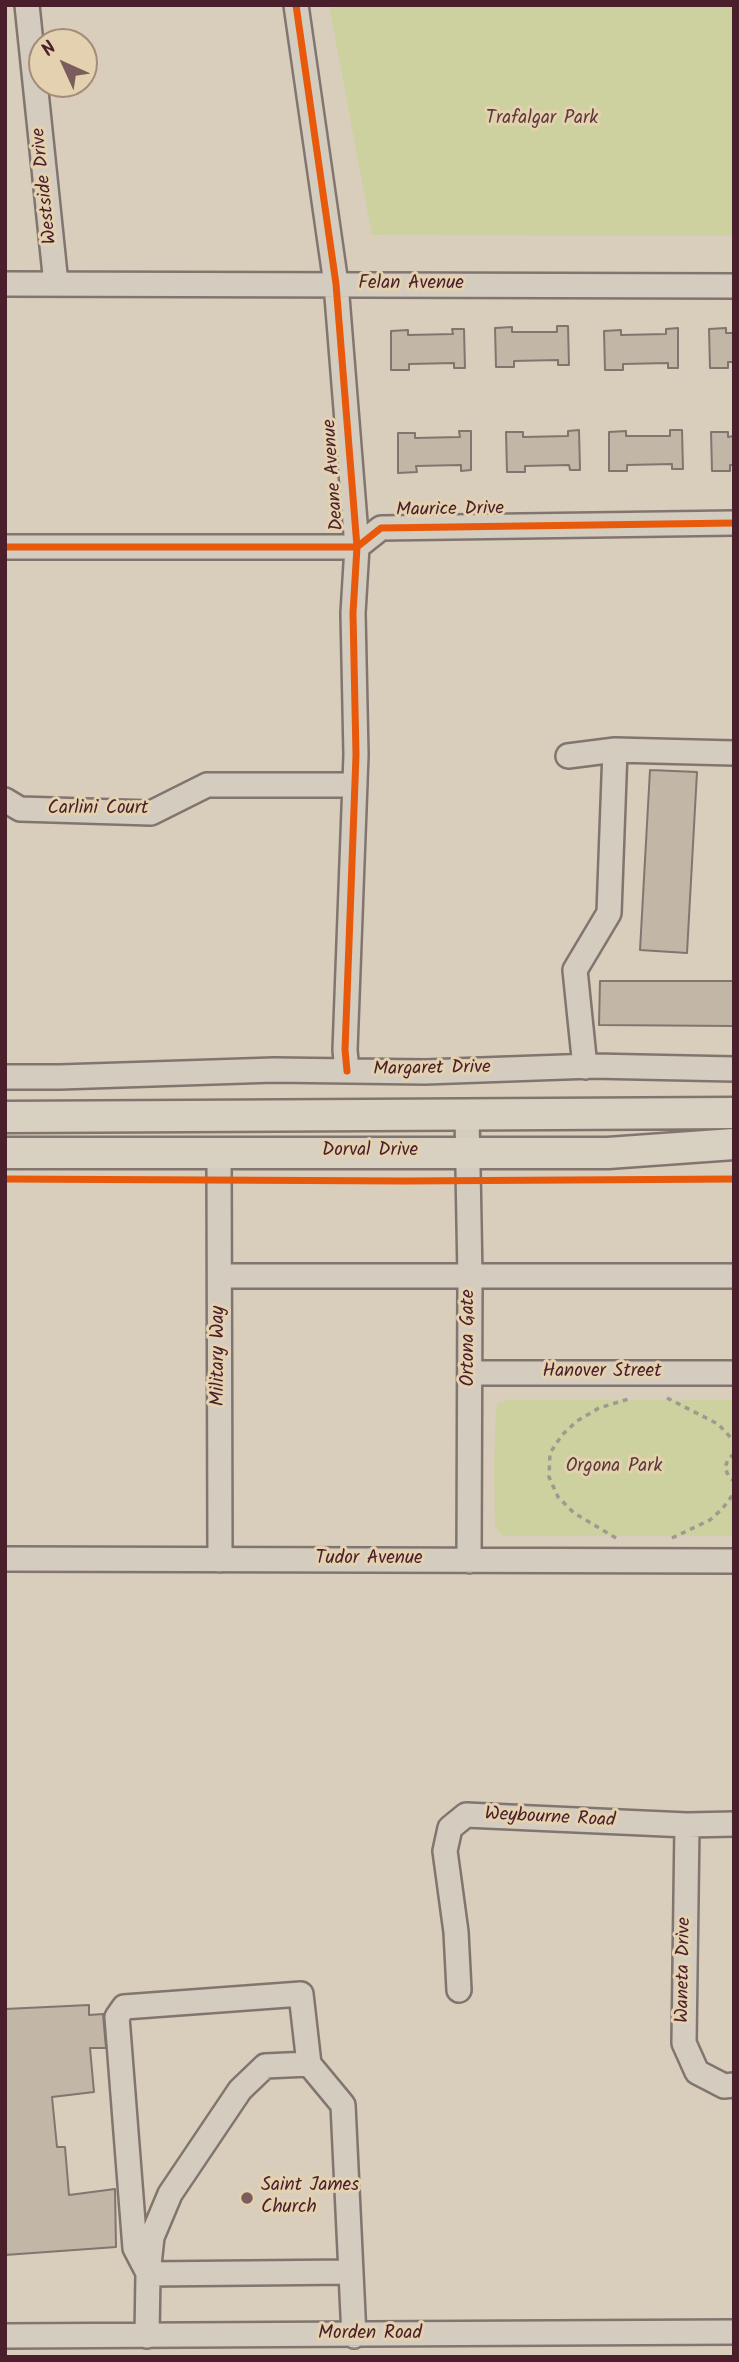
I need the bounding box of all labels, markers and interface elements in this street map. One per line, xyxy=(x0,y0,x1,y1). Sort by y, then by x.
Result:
north arrow xyxy=(28,28,98,98)
text: N xyxy=(35,35,64,64)
park label: Trafalgar Park xyxy=(486,109,598,131)
street label: Westside Drive xyxy=(29,127,63,245)
street label: Felan Avenue xyxy=(358,274,464,296)
street label: Deane Avenue xyxy=(320,418,350,532)
street label: Maurice Drive xyxy=(396,499,504,523)
street label: Carlini Court xyxy=(48,799,148,821)
street label: Margaret Drive xyxy=(373,1058,491,1082)
street label: Dorval Drive xyxy=(322,1141,418,1163)
street label: Ortona Gate xyxy=(459,1290,481,1386)
street label: Military Way xyxy=(209,1306,231,1406)
street label: Hanover Street xyxy=(542,1362,662,1384)
park label: Orgona Park xyxy=(566,1457,662,1479)
street label: Tudor Avenue xyxy=(315,1549,423,1571)
street label: Weybourne Road xyxy=(484,1804,616,1834)
street label: Waneta Drive xyxy=(673,1917,697,2023)
place label: Saint James Church xyxy=(261,2176,359,2220)
marker: Saint James Church xyxy=(239,2190,255,2206)
street label: Morden Road xyxy=(318,2324,422,2346)

